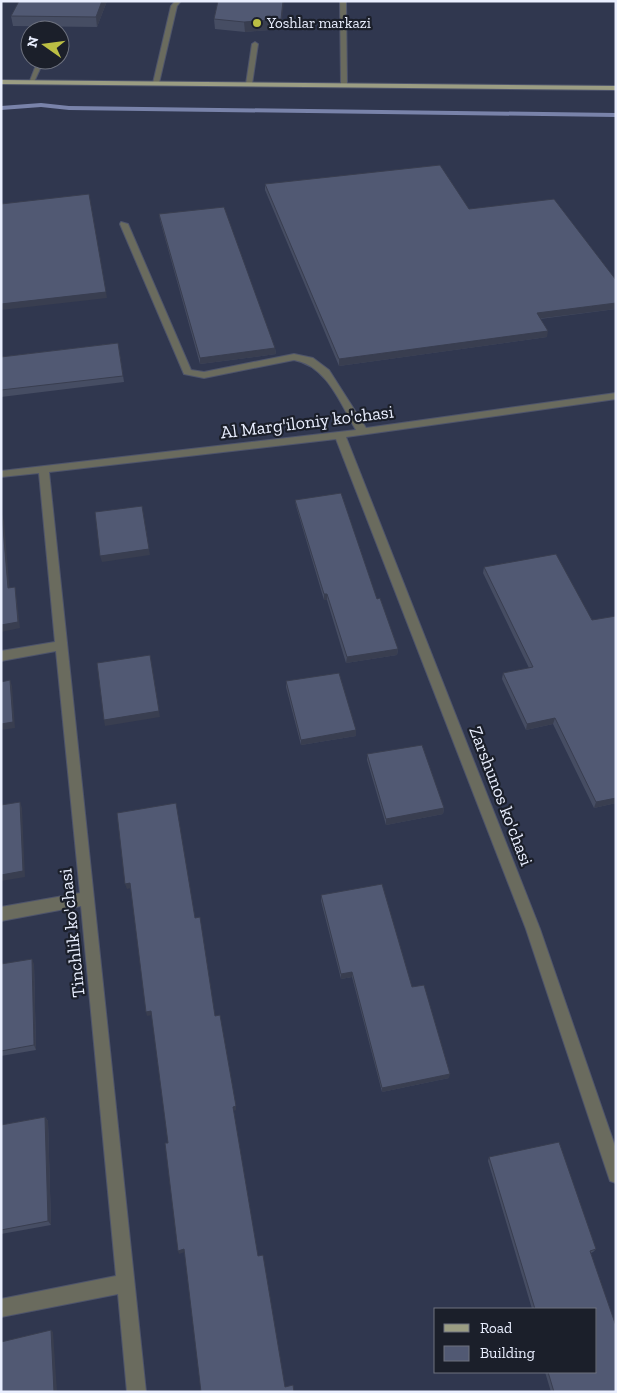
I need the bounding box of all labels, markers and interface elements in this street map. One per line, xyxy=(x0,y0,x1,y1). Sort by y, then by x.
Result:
place label: Yoshlar markazi xyxy=(266,14,371,32)
marker: Yoshlar markazi xyxy=(251,17,263,29)
north arrow xyxy=(20,20,70,70)
text: N xyxy=(23,34,42,49)
street label: Al Marg'iloniy ko'chasi xyxy=(219,400,395,444)
street label: Zarshunos ko'chasi xyxy=(464,723,538,869)
street label: Tinchlik ko'chasi xyxy=(54,867,90,999)
legend xyxy=(434,1308,597,1373)
text: Road xyxy=(480,1319,513,1337)
text: Building xyxy=(480,1344,535,1362)

